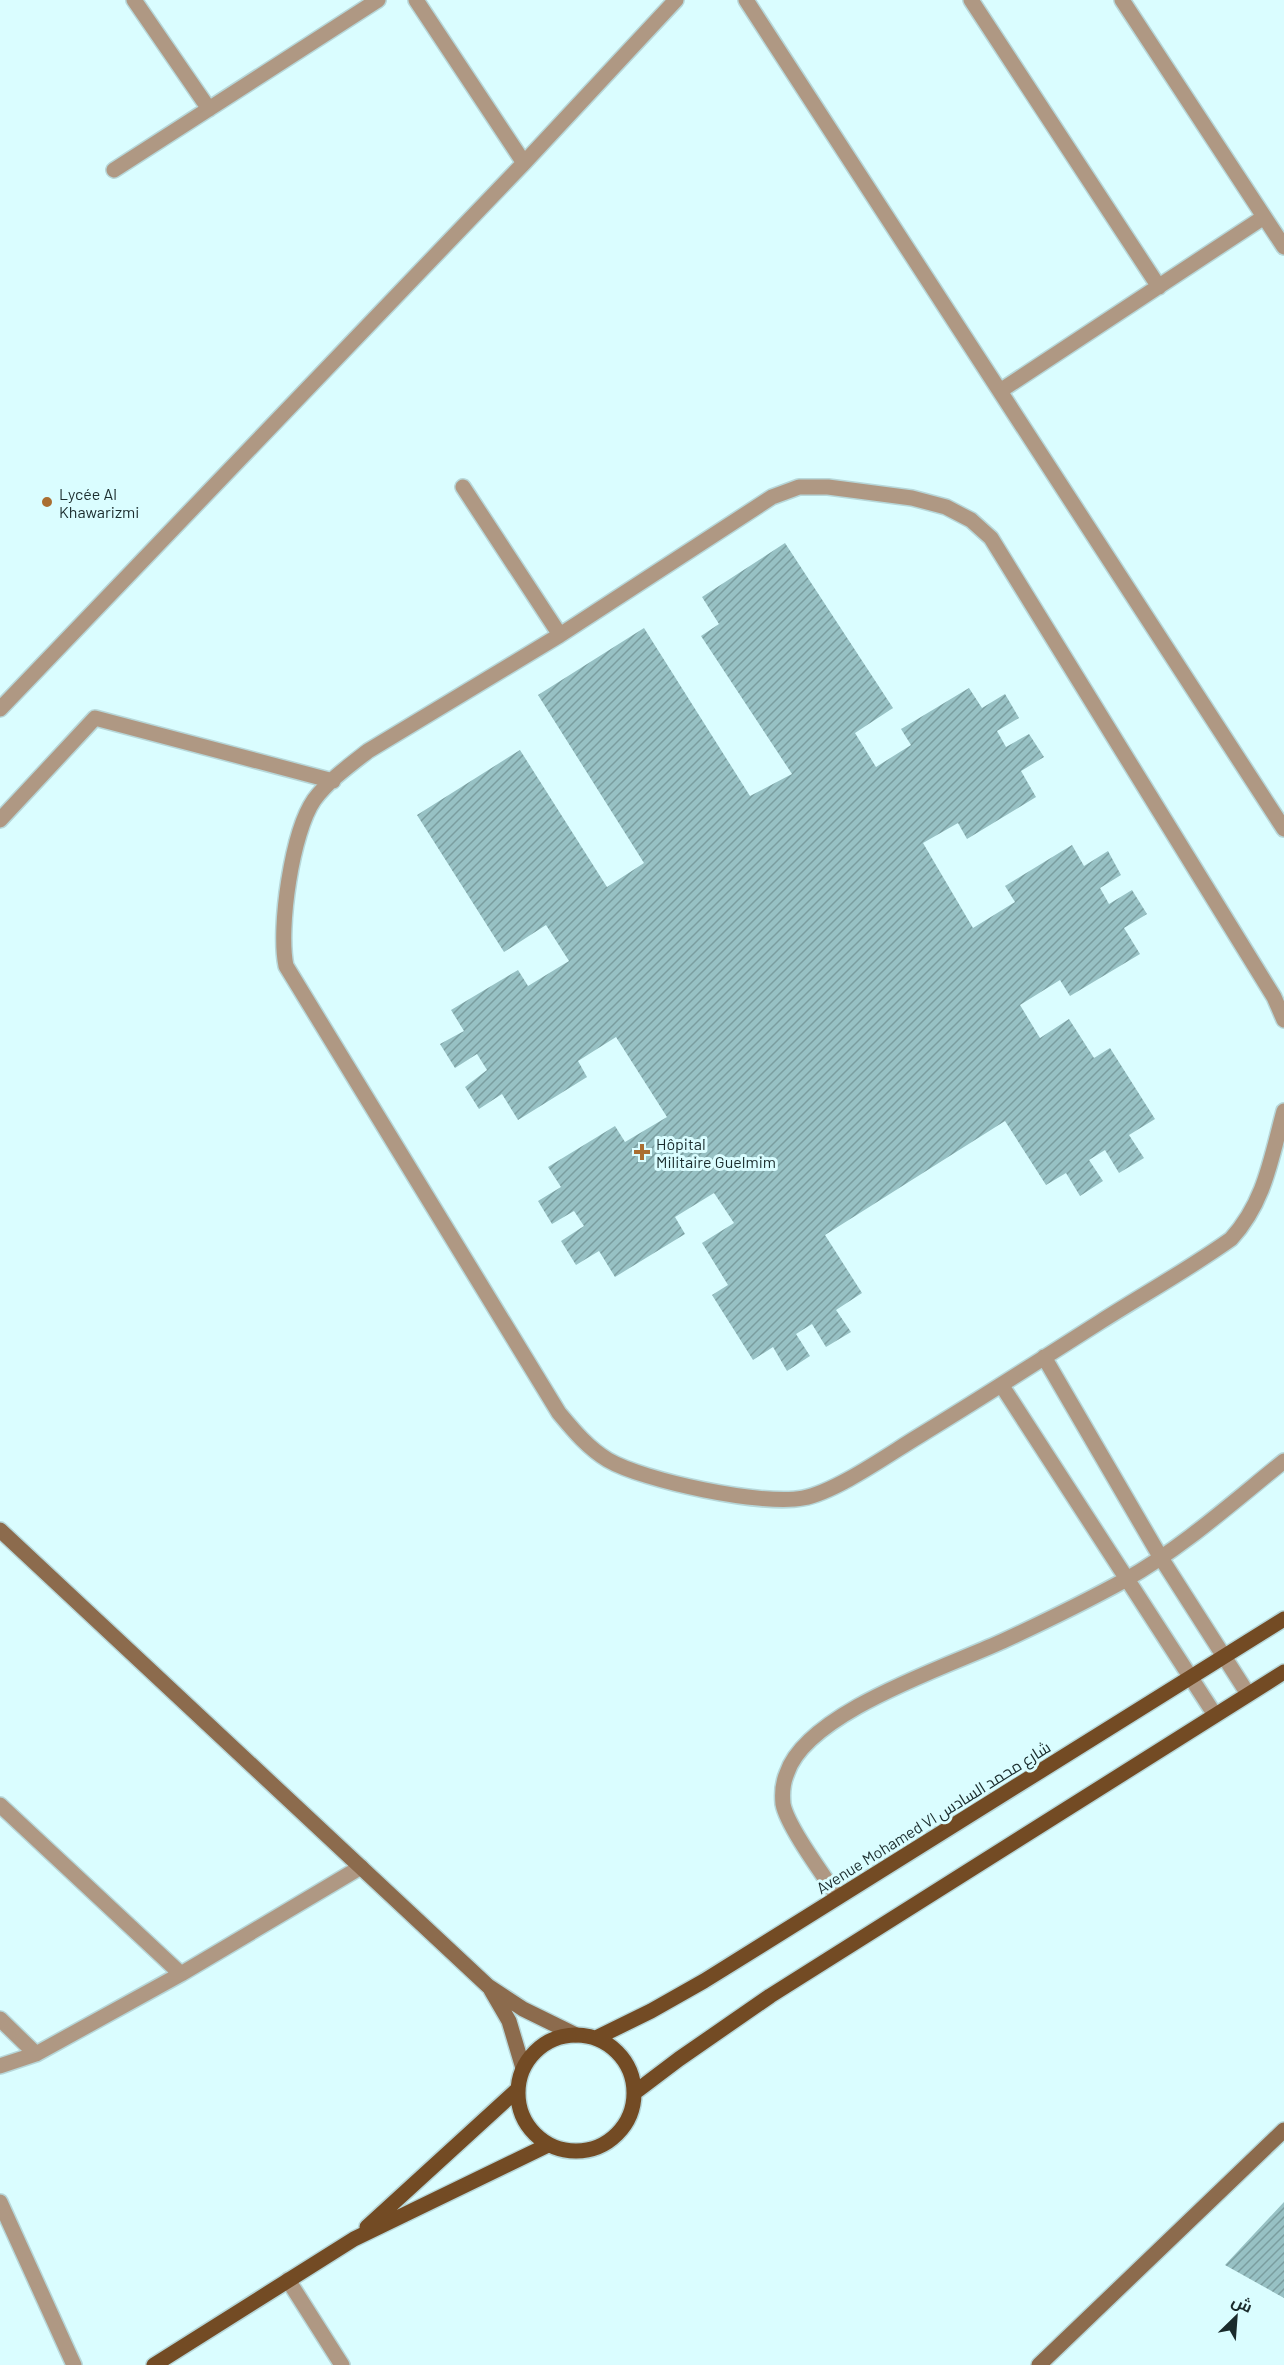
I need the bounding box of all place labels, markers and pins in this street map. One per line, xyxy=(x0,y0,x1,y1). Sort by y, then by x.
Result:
place label: Lycée Al Khawarizmi xyxy=(59,484,139,521)
marker: Lycée Al Khawarizmi xyxy=(40,495,54,509)
place label: Hôpital Militaire Guelmim xyxy=(656,1134,776,1171)
marker: Hôpital Militaire Guelmim xyxy=(633,1143,651,1161)

